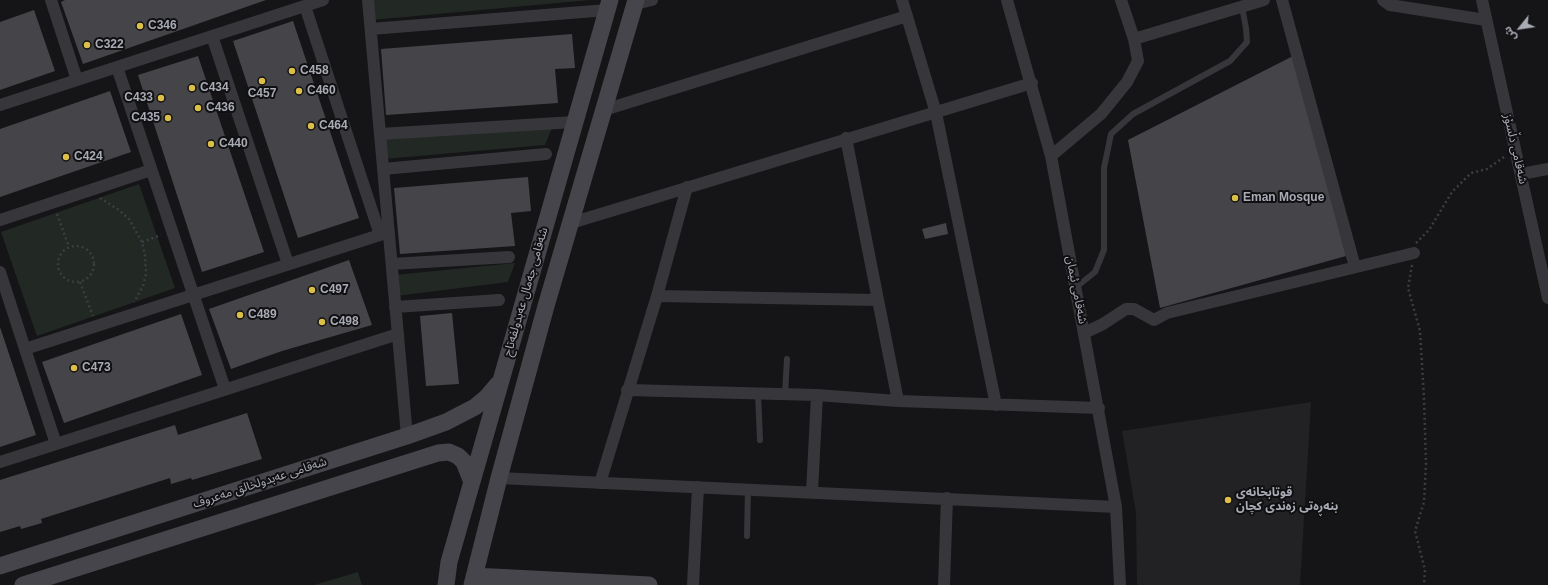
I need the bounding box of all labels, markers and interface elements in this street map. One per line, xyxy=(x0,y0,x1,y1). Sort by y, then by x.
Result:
north arrow xyxy=(1500,8,1540,48)
place label: C346 xyxy=(148,19,177,33)
marker: C346 xyxy=(135,21,145,31)
text: ش xyxy=(1501,24,1519,44)
place label: C322 xyxy=(95,38,124,52)
marker: C322 xyxy=(82,40,92,50)
place label: C458 xyxy=(300,64,329,78)
marker: C458 xyxy=(287,66,297,76)
marker: C457 xyxy=(257,76,267,86)
place label: C434 xyxy=(200,81,229,95)
marker: C434 xyxy=(187,83,197,93)
place label: C460 xyxy=(307,84,336,98)
marker: C460 xyxy=(294,86,304,96)
place label: C457 xyxy=(248,87,276,101)
place label: C433 xyxy=(124,91,153,105)
marker: C433 xyxy=(156,93,166,103)
place label: C436 xyxy=(206,101,235,115)
marker: C436 xyxy=(193,103,203,113)
place label: C435 xyxy=(131,111,160,125)
street label: شەقامی دڵسۆز xyxy=(1500,112,1530,186)
marker: C435 xyxy=(163,113,173,123)
place label: C464 xyxy=(319,119,348,133)
marker: C464 xyxy=(306,121,316,131)
place label: C440 xyxy=(219,137,248,151)
marker: C440 xyxy=(206,139,216,149)
place label: C424 xyxy=(74,150,103,164)
marker: C424 xyxy=(61,152,71,162)
place label: Eman Mosque xyxy=(1243,191,1324,205)
marker: Eman Mosque xyxy=(1230,193,1240,203)
street label: شەقامی جەمال عەبدولفەتاح xyxy=(501,226,551,358)
street label: شەقامی ئیمان xyxy=(1062,255,1090,325)
place label: C497 xyxy=(320,283,349,297)
marker: C497 xyxy=(307,285,317,295)
place label: C489 xyxy=(248,308,277,322)
marker: C489 xyxy=(235,310,245,320)
place label: C498 xyxy=(330,315,359,329)
marker: C498 xyxy=(317,317,327,327)
place label: C473 xyxy=(82,361,111,375)
marker: C473 xyxy=(69,363,79,373)
street label: شەقامی عەبدولخالق مەعروف xyxy=(191,455,329,511)
place label: قوتابخانەی بنەڕەتی زەندی کچان xyxy=(1236,486,1338,514)
marker: قوتابخانەی بنەڕەتی زەندی کچان xyxy=(1223,495,1233,505)

